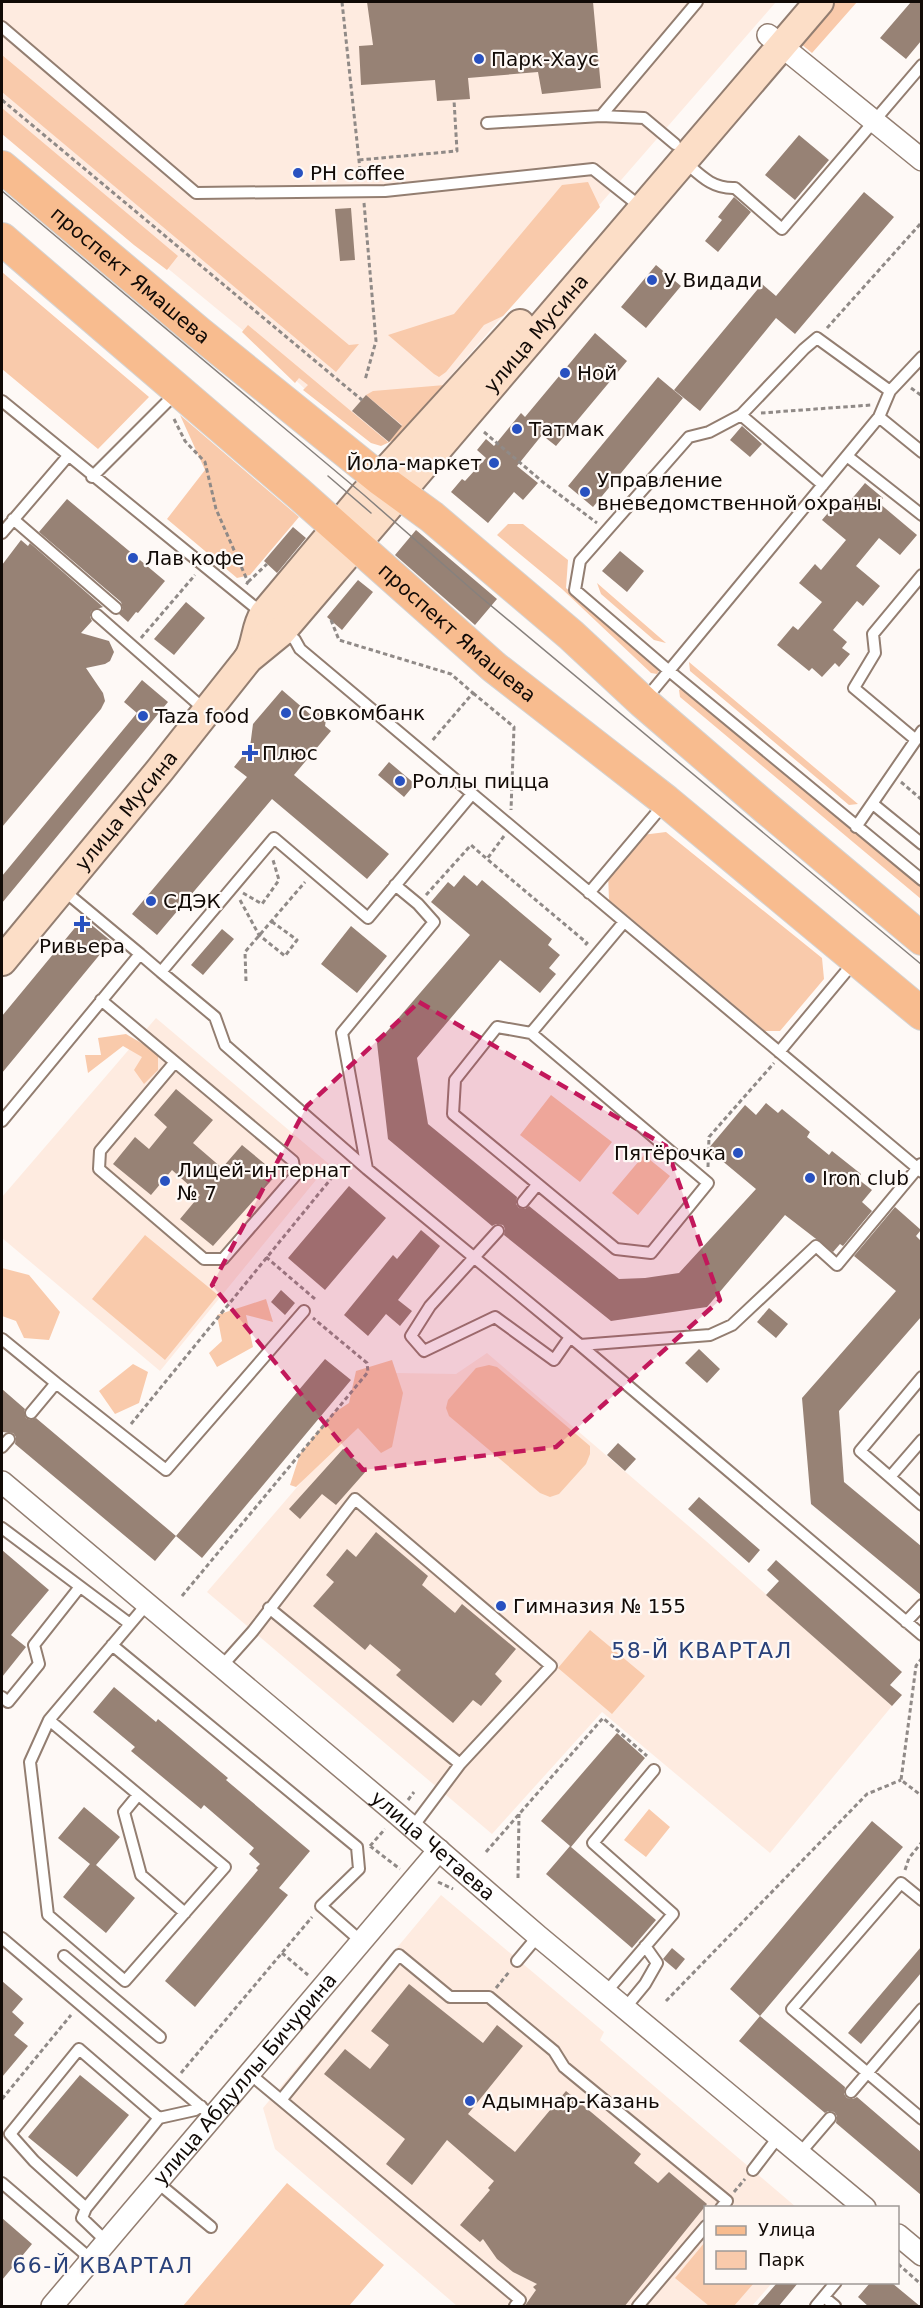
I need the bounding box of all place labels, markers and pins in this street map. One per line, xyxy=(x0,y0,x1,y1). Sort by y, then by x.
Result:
place label: Парк-Хаус xyxy=(491,47,599,71)
marker: Парк-Хаус xyxy=(472,52,486,66)
place label: PH coffee xyxy=(310,161,405,185)
marker: PH coffee xyxy=(291,166,305,180)
place label: У Видади xyxy=(664,268,762,292)
marker: У Видади xyxy=(645,273,659,287)
place label: Ной xyxy=(577,361,617,385)
marker: Ной xyxy=(558,366,572,380)
place label: Татмак xyxy=(528,417,605,441)
marker: Татмак xyxy=(510,422,524,436)
place label: Йола-маркет xyxy=(346,451,482,475)
marker: Йола-маркет xyxy=(487,456,501,470)
place label: Управление вневедомственной охраны xyxy=(597,468,882,515)
marker: Управление вневедомственной охраны xyxy=(578,485,592,499)
place label: Лав кофе xyxy=(145,546,244,570)
marker: Лав кофе xyxy=(126,551,140,565)
place label: Совкомбанк xyxy=(298,701,425,725)
place label: Taza food xyxy=(154,704,249,728)
marker: Совкомбанк xyxy=(279,706,293,720)
marker: Taza food xyxy=(136,709,150,723)
place label: Плюс xyxy=(262,741,318,765)
marker: Плюс xyxy=(243,746,257,760)
place label: Роллы пицца xyxy=(412,769,550,793)
marker: Роллы пицца xyxy=(393,774,407,788)
place label: СДЭК xyxy=(163,889,221,913)
marker: СДЭК xyxy=(144,894,158,908)
marker: Ривьера xyxy=(75,917,89,931)
place label: Ривьера xyxy=(39,934,125,958)
place label: Пятёрочка xyxy=(614,1141,726,1165)
marker: Пятёрочка xyxy=(731,1146,745,1160)
place label: Лицей-интернат № 7 xyxy=(177,1158,351,1205)
place label: Iron club xyxy=(822,1166,909,1190)
marker: Iron club xyxy=(803,1171,817,1185)
marker: Лицей-интернат № 7 xyxy=(158,1174,172,1188)
place label: Гимназия № 155 xyxy=(513,1594,686,1618)
marker: Гимназия № 155 xyxy=(494,1599,508,1613)
place label: Адымнар-Казань xyxy=(482,2089,660,2113)
marker: Адымнар-Казань xyxy=(463,2094,477,2108)

